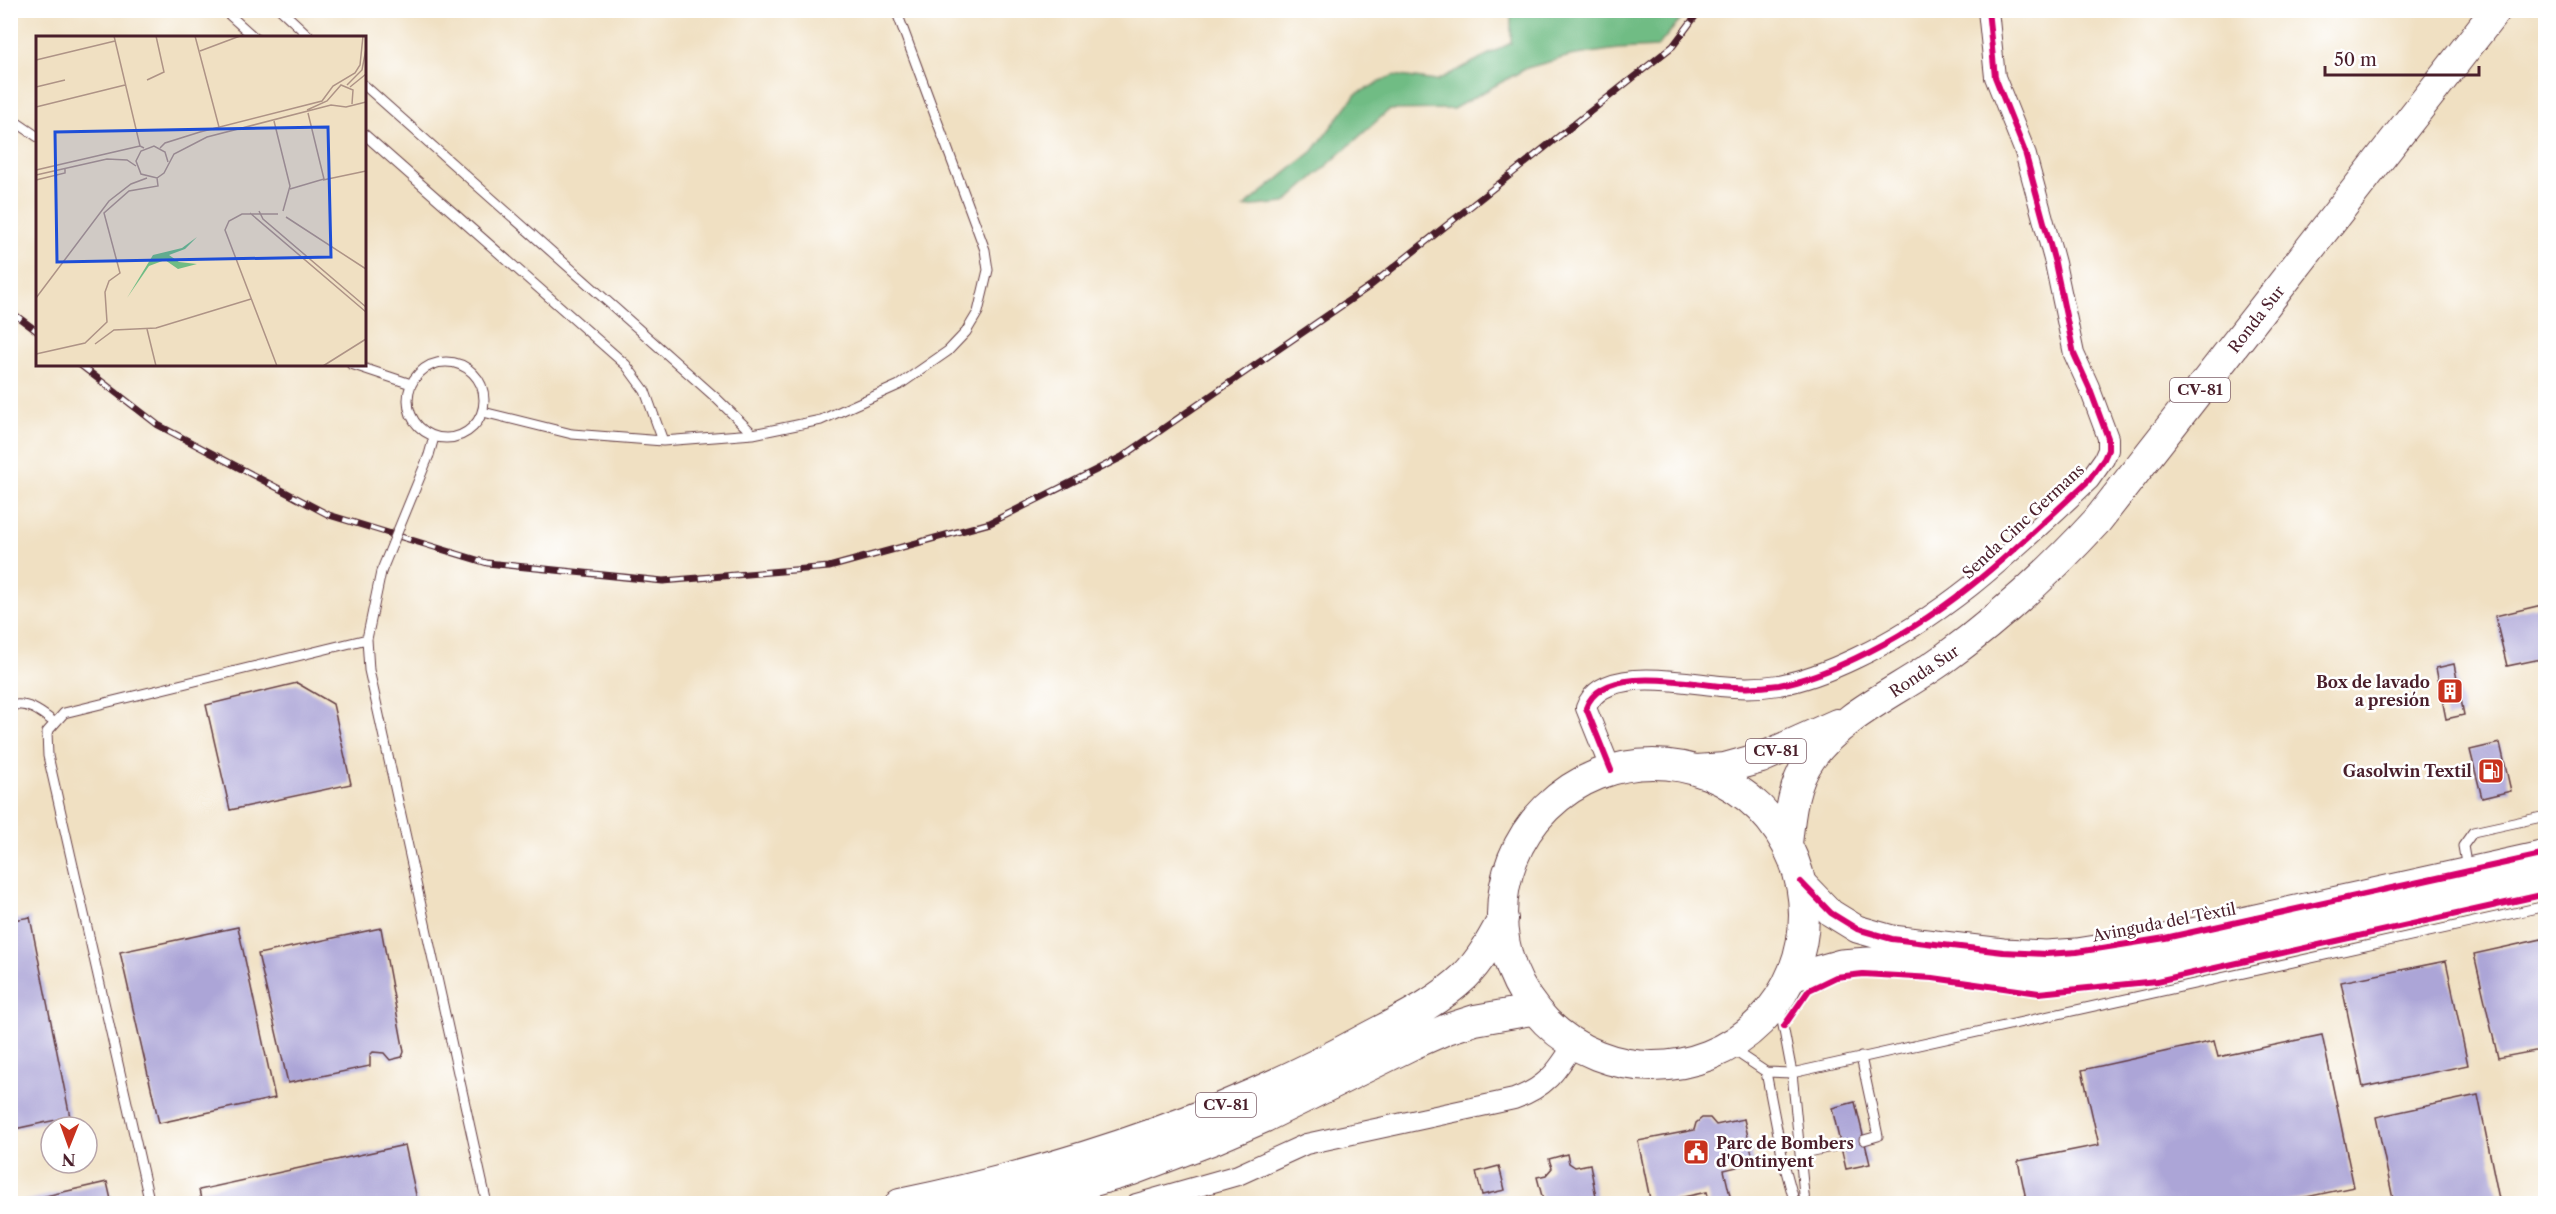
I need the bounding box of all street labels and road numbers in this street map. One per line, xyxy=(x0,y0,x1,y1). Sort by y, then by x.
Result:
street label: Ronda Sur xyxy=(2224,281,2289,357)
road number: CV-81 xyxy=(2170,378,2230,402)
street label: Senda Cinc Germans xyxy=(1958,459,2088,583)
street label: Ronda Sur xyxy=(1885,640,1963,702)
road number: CV-81 xyxy=(1746,739,1806,763)
street label: Avinguda del Tèxtil xyxy=(2090,898,2238,946)
road number: CV-81 xyxy=(1196,1093,1256,1117)

